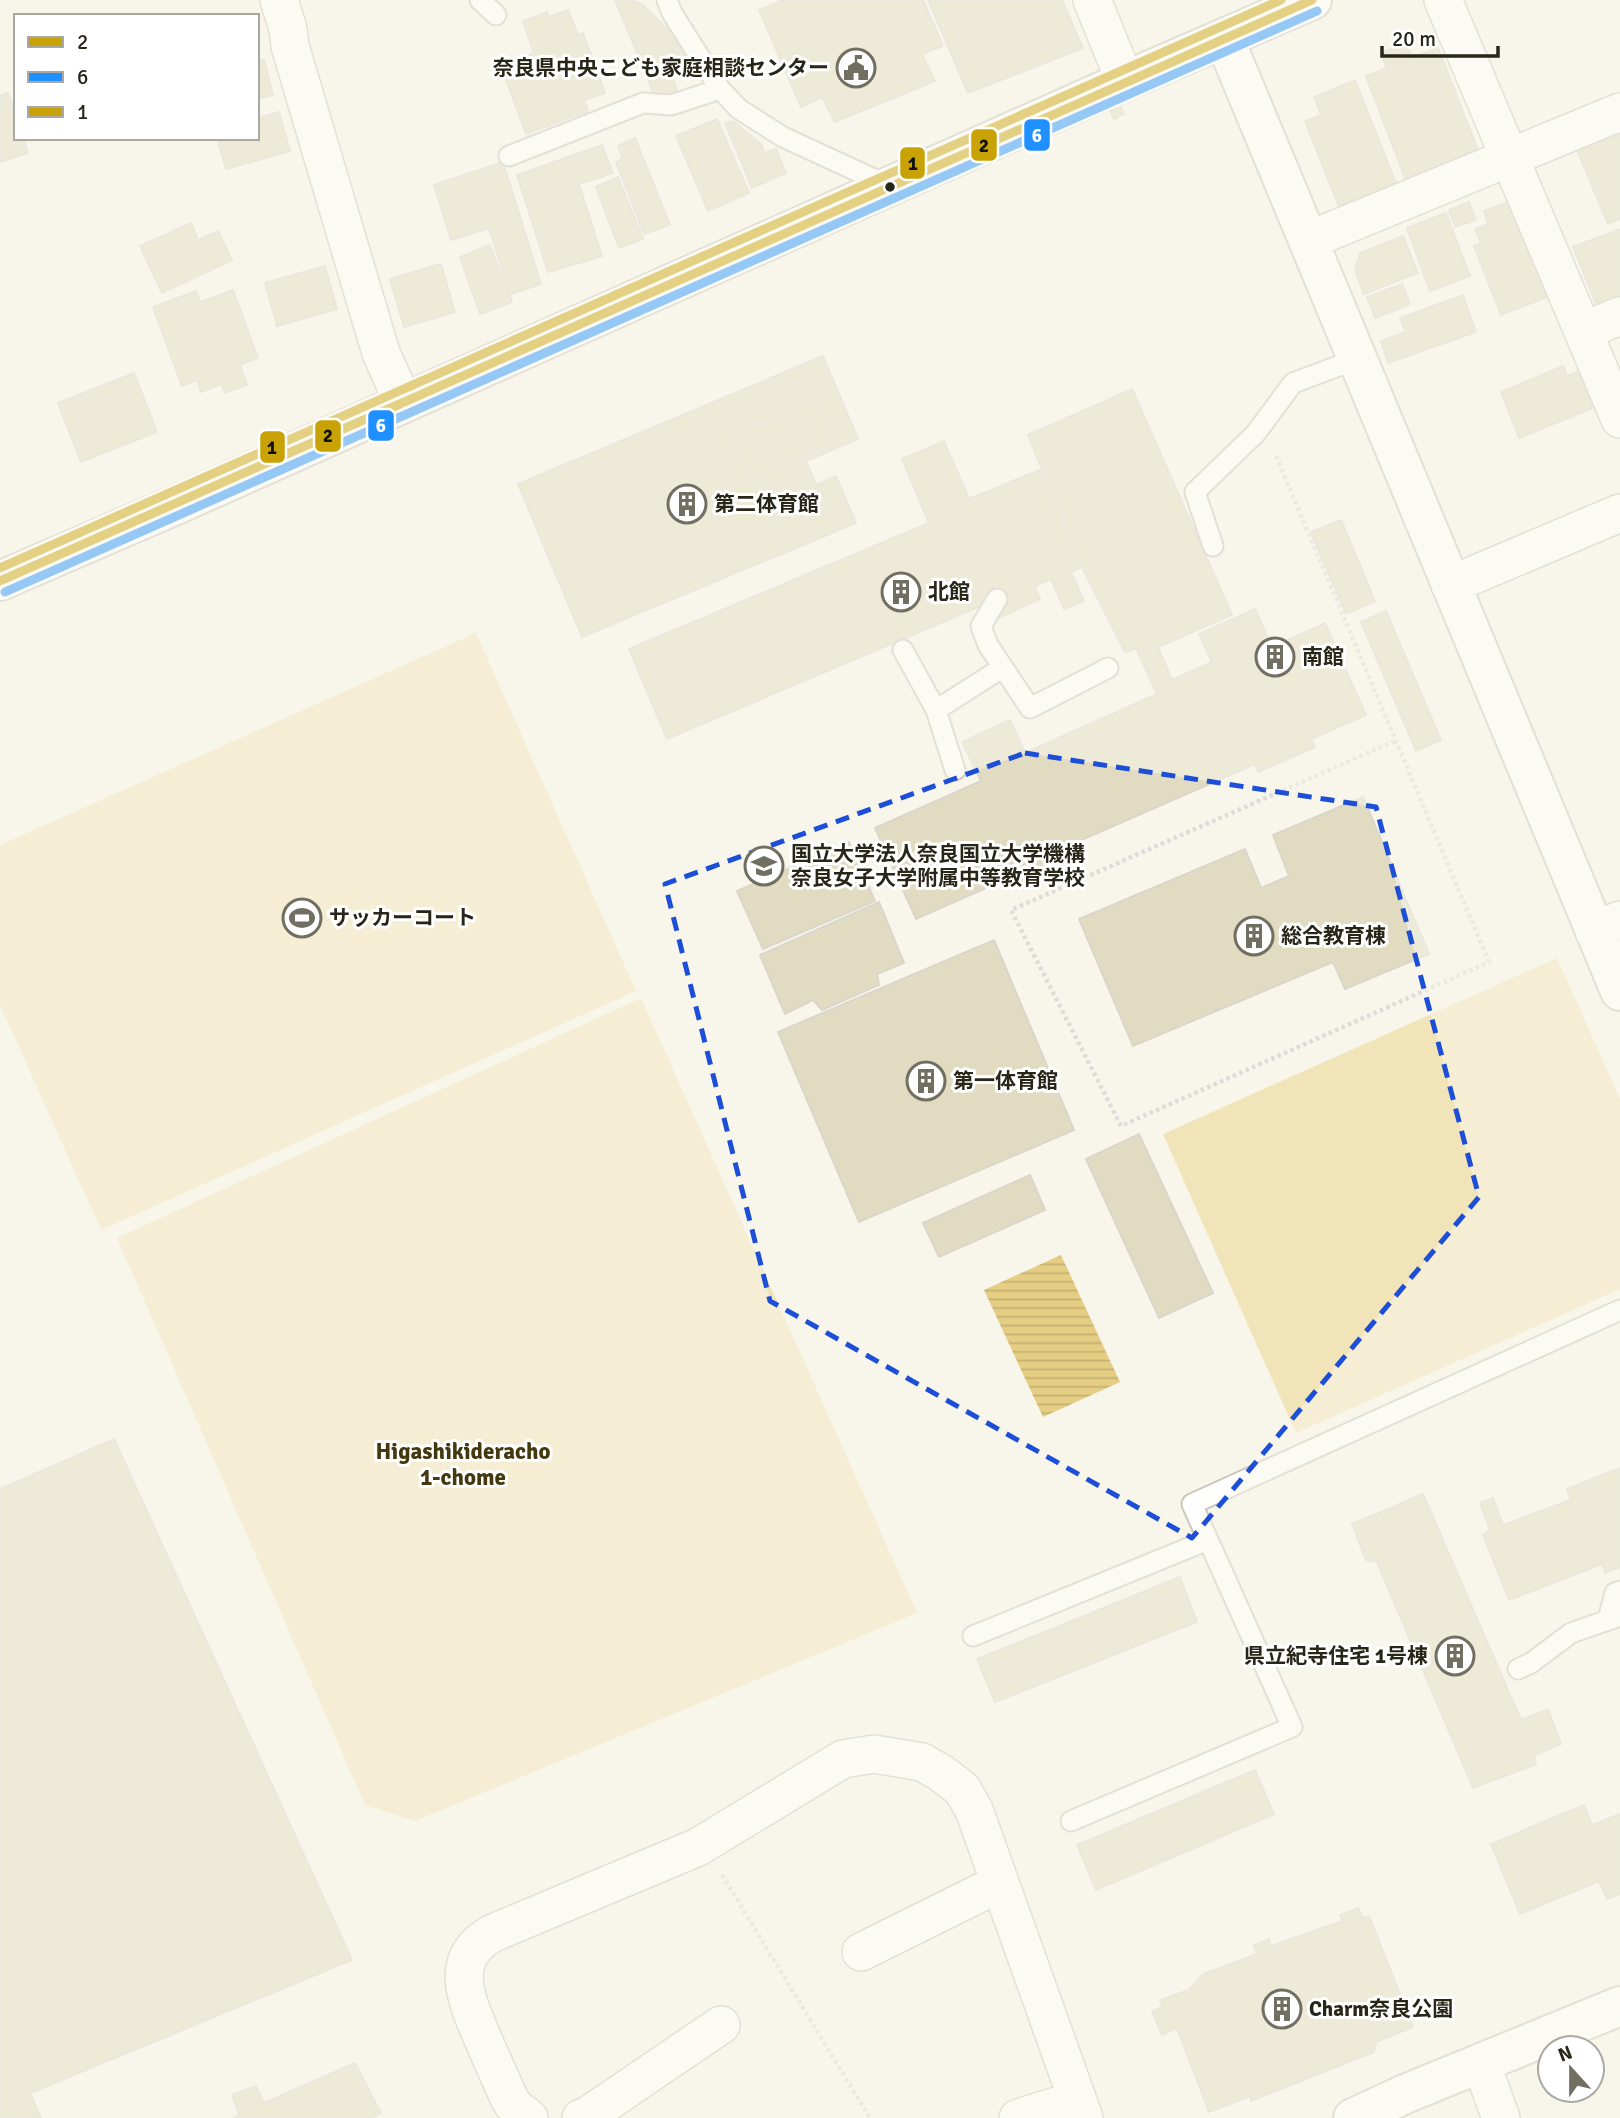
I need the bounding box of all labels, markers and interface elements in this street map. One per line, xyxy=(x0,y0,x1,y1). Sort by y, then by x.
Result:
legend xyxy=(14,14,259,140)
scale bar xyxy=(1382,14,1498,58)
text: 20 m xyxy=(1392,26,1436,52)
text: 2 xyxy=(77,29,88,55)
public building icon: 奈良県中央こども家庭相談センター xyxy=(835,47,877,89)
place label: 奈良県中央こども家庭相談センター xyxy=(493,55,829,81)
text: 6 xyxy=(77,64,88,90)
text: 1 xyxy=(77,99,88,125)
line badge: 6 xyxy=(1023,118,1051,152)
text: 6 xyxy=(1032,124,1042,148)
line badge: 2 xyxy=(970,128,998,162)
text: 2 xyxy=(979,134,989,158)
line badge: 1 xyxy=(899,146,926,180)
text: 1 xyxy=(908,152,918,176)
unlabelled marker xyxy=(883,180,897,194)
line badge: 6 xyxy=(367,409,395,442)
text: 6 xyxy=(376,414,386,438)
line badge: 2 xyxy=(314,419,342,453)
text: 2 xyxy=(323,424,333,448)
line badge: 1 xyxy=(259,430,286,464)
text: 1 xyxy=(267,436,277,460)
building icon: 第二体育館 xyxy=(666,483,708,525)
place label: 第二体育館 xyxy=(714,491,819,517)
building icon: 北館 xyxy=(880,571,922,613)
place label: 北館 xyxy=(928,579,970,605)
building icon: 南館 xyxy=(1254,636,1296,678)
place label: 南館 xyxy=(1302,644,1344,670)
place label: 国立大学法人奈良国立大学機構 奈良女子大学附属中等教育学校 xyxy=(791,841,1085,891)
school or university icon: 国立大学法人奈良国立大学機構 奈良女子大学附属中等教育学校 xyxy=(743,845,785,887)
sports icon: サッカーコート xyxy=(281,897,323,939)
place label: サッカーコート xyxy=(329,905,476,931)
building icon: 総合教育棟 xyxy=(1233,915,1275,957)
place label: 総合教育棟 xyxy=(1281,923,1386,949)
building icon: 第一体育館 xyxy=(905,1060,947,1102)
place label: 第一体育館 xyxy=(953,1068,1058,1094)
district label: Higashikideracho 1-chome xyxy=(376,1437,550,1492)
building icon: 県立紀寺住宅 1号棟 xyxy=(1434,1635,1476,1677)
place label: 県立紀寺住宅 1号棟 xyxy=(1244,1643,1428,1669)
building icon: Charm奈良公園 xyxy=(1261,1988,1303,2030)
place label: Charm奈良公園 xyxy=(1309,1996,1453,2022)
north arrow xyxy=(1536,2034,1606,2104)
text: N xyxy=(1555,2040,1576,2068)

